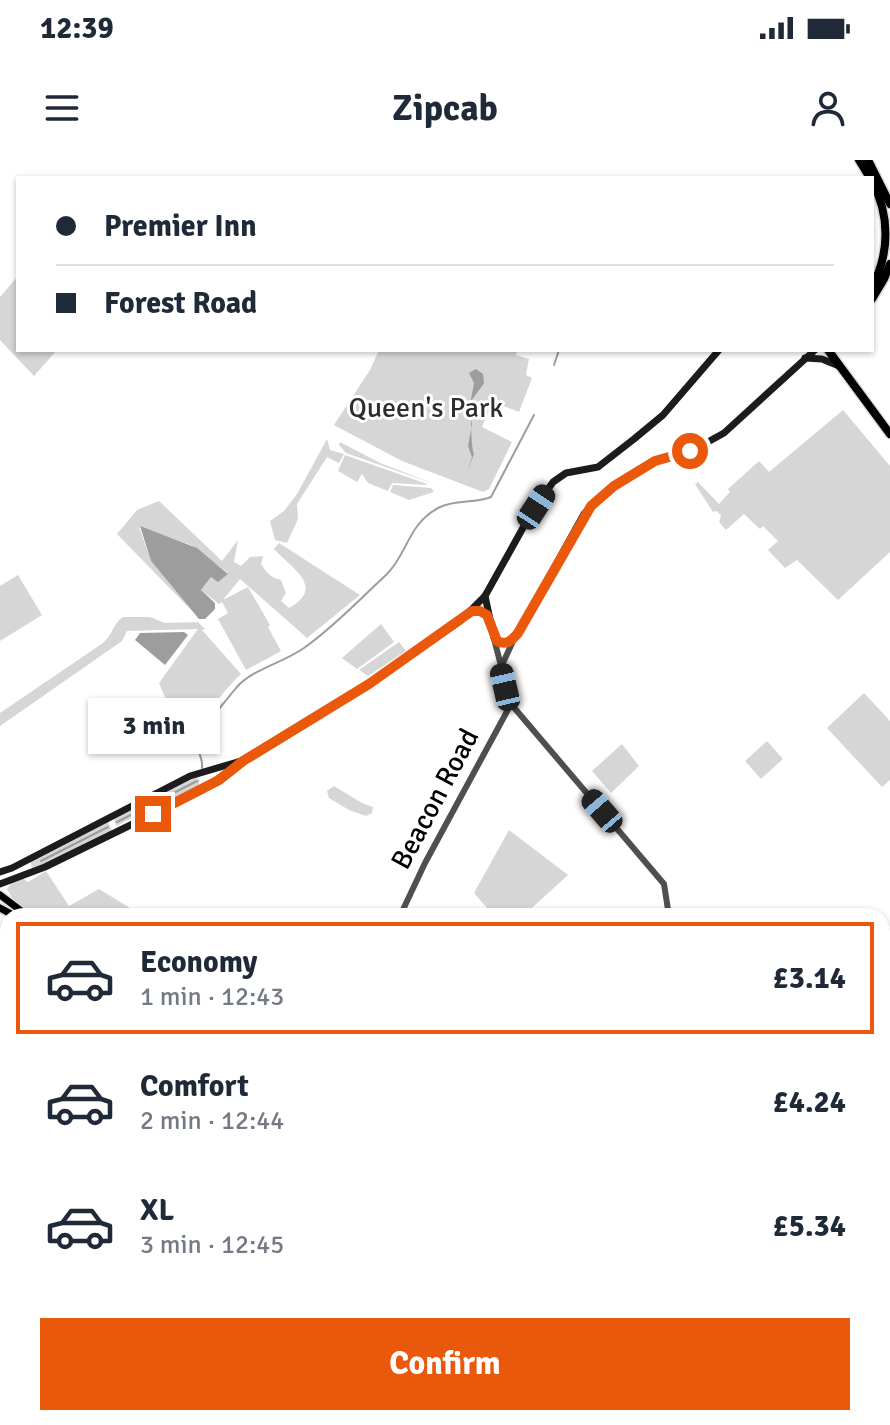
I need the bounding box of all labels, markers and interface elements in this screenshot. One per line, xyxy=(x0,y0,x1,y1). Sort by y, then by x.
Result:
text: 12:39 xyxy=(40,10,114,47)
icon: menu xyxy=(40,86,84,130)
text: Zipcab xyxy=(392,86,498,131)
icon: person xyxy=(806,86,850,130)
text: Premier Inn xyxy=(104,208,257,245)
text: Forest Road xyxy=(104,285,257,322)
park label: Queen's Park xyxy=(349,391,503,425)
route start xyxy=(672,433,708,469)
car xyxy=(513,480,559,534)
car xyxy=(488,661,522,713)
callout: 3 min xyxy=(87,698,219,754)
text: 3 min xyxy=(123,710,185,742)
street label: Beacon Road xyxy=(384,723,486,875)
car xyxy=(577,785,627,837)
route end xyxy=(135,796,171,832)
icon: car xyxy=(44,942,116,1014)
text: Economy xyxy=(140,944,257,981)
text: £3.14 xyxy=(773,960,846,997)
text: 1 min · 12:43 xyxy=(140,981,284,1013)
icon: car xyxy=(44,1066,116,1138)
text: Comfort xyxy=(140,1068,249,1105)
text: £4.24 xyxy=(773,1084,846,1121)
text: 2 min · 12:44 xyxy=(140,1105,284,1137)
icon: car xyxy=(44,1190,116,1262)
text: XL xyxy=(140,1192,174,1229)
text: £5.34 xyxy=(773,1208,846,1245)
text: 3 min · 12:45 xyxy=(140,1229,284,1261)
button: Confirm xyxy=(40,1318,850,1410)

